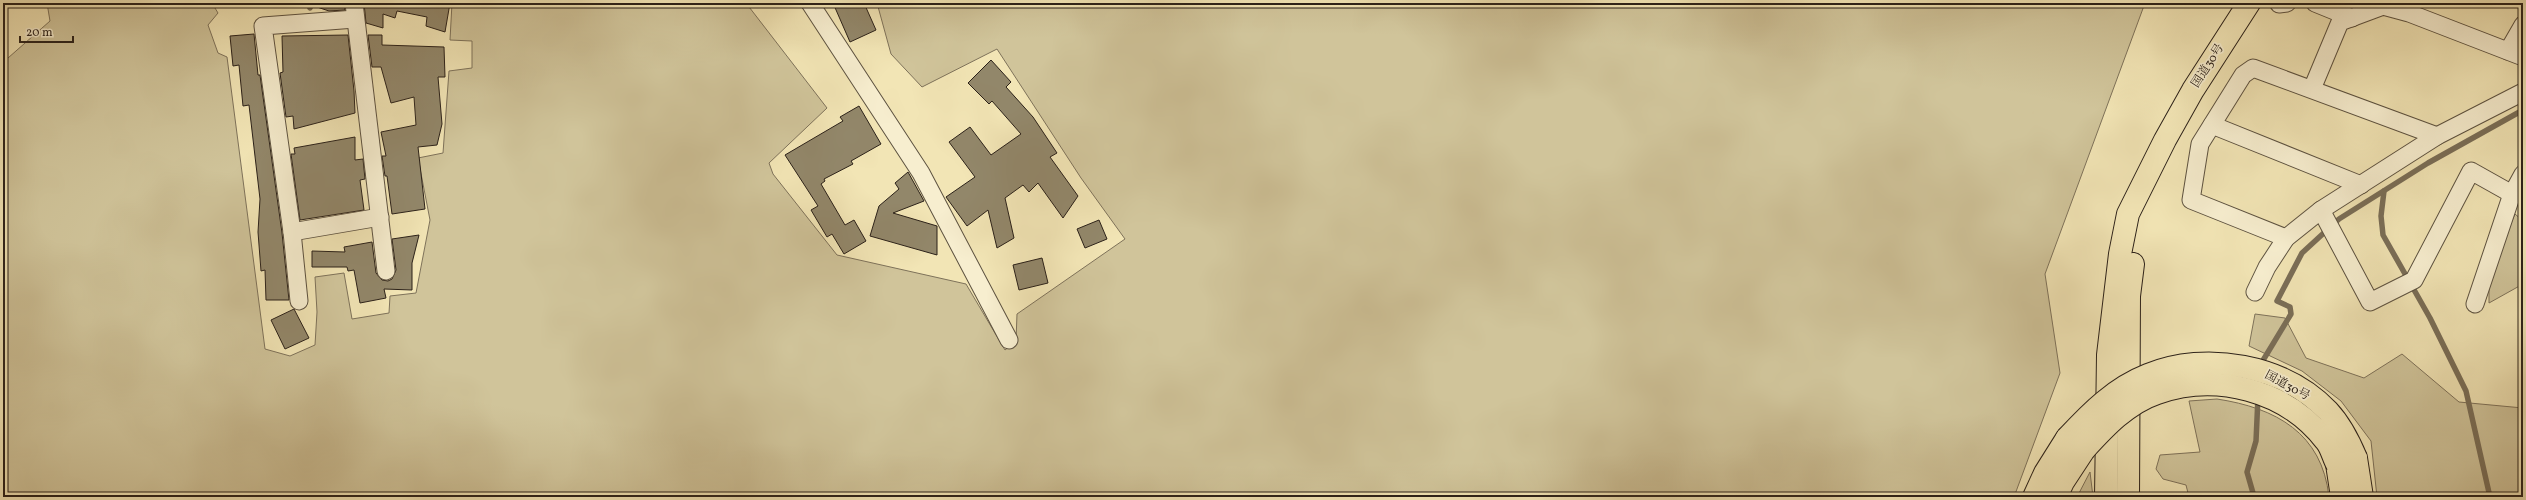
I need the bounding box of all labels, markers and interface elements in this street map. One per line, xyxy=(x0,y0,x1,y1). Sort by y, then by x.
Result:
scale bar xyxy=(20,18,73,44)
text: 20 m xyxy=(26,25,53,41)
street label: 国道30号 xyxy=(2188,41,2228,91)
street label: 国道30号 xyxy=(2262,367,2312,405)

